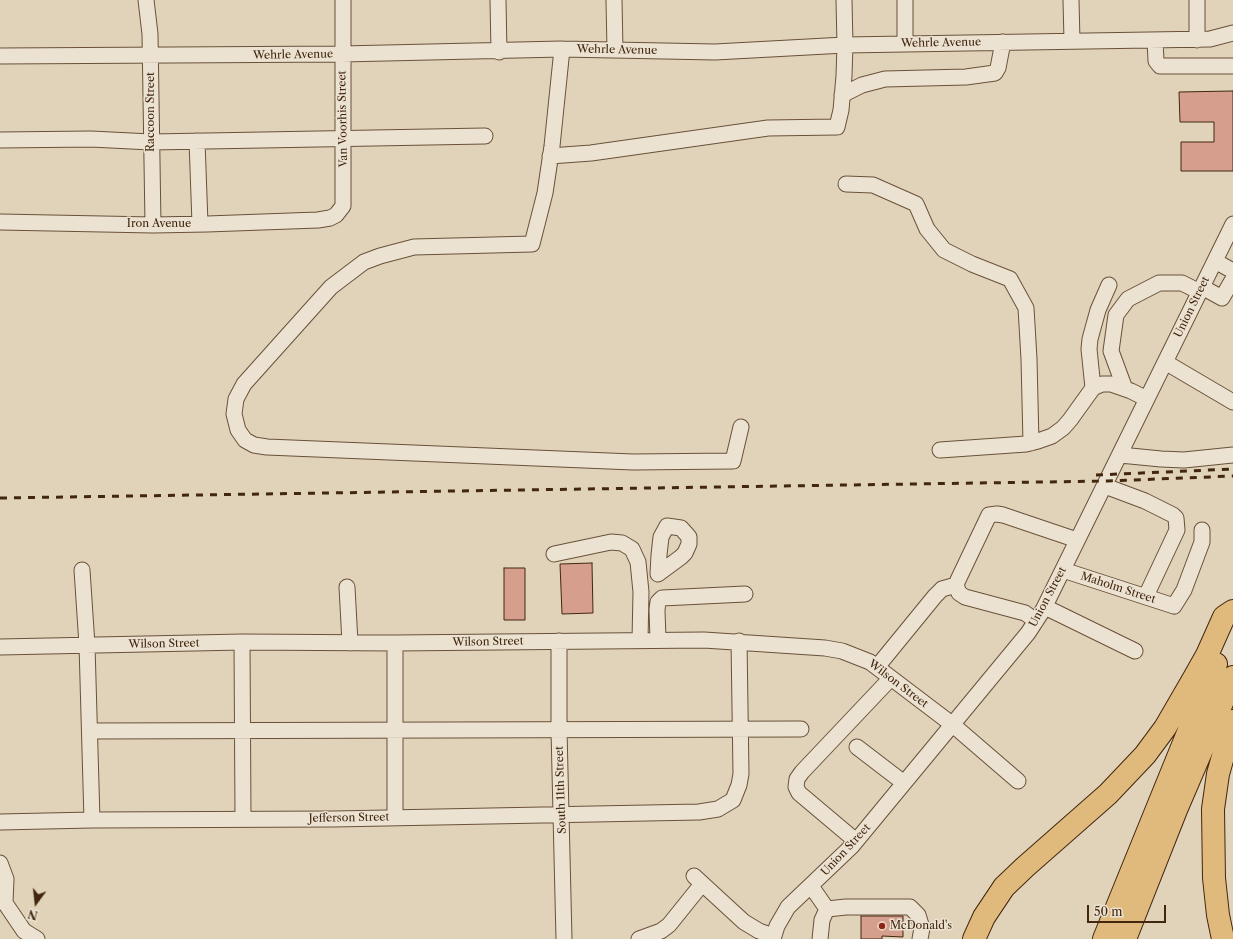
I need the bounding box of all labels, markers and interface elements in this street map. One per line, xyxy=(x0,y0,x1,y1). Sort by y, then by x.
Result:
street label: Wehrle Avenue xyxy=(901,36,981,50)
street label: Wehrle Avenue xyxy=(577,43,657,57)
street label: Wehrle Avenue xyxy=(253,48,333,62)
street label: Van Voorhis Street xyxy=(336,71,350,167)
street label: Raccoon Street xyxy=(144,72,158,152)
street label: Iron Avenue xyxy=(127,217,191,231)
street label: Union Street xyxy=(1172,274,1212,340)
street label: Union Street xyxy=(1027,565,1069,629)
street label: Maholm Street xyxy=(1079,570,1157,606)
street label: Wilson Street xyxy=(452,635,524,649)
street label: Wilson Street xyxy=(128,637,200,651)
street label: Wilson Street xyxy=(866,657,930,711)
street label: South 11th Street xyxy=(553,746,569,834)
street label: Jefferson Street xyxy=(309,811,389,825)
street label: Union Street xyxy=(819,821,873,879)
north arrow xyxy=(16,883,56,923)
scale bar xyxy=(1089,897,1168,923)
text: 50 m xyxy=(1094,904,1123,919)
text: N xyxy=(26,907,39,923)
place label: McDonald's xyxy=(890,919,952,933)
marker: McDonald's xyxy=(877,921,887,931)

